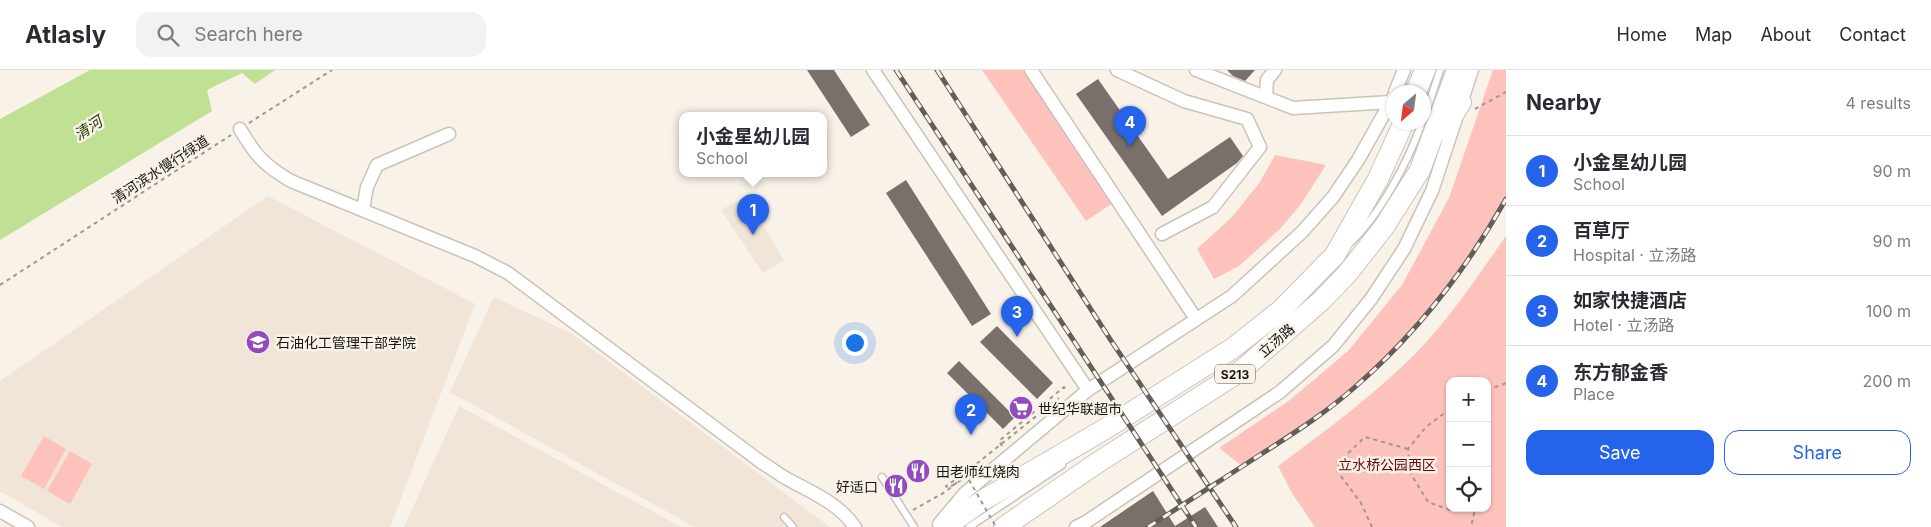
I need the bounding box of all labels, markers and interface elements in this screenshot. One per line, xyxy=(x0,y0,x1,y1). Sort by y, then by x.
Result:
search box xyxy=(136,12,486,57)
text: Atlasly xyxy=(25,20,106,49)
icon: search xyxy=(154,21,182,49)
text: Search here xyxy=(194,23,303,46)
text: Home xyxy=(1617,24,1667,45)
text: Map xyxy=(1695,24,1732,45)
text: About xyxy=(1760,24,1811,45)
text: Contact xyxy=(1839,24,1906,45)
north arrow xyxy=(1386,85,1431,130)
text: Nearby xyxy=(1526,90,1601,115)
text: 4 results xyxy=(1846,93,1911,113)
pin: 4 xyxy=(1114,106,1146,147)
water label: 清河 xyxy=(70,110,108,144)
popup xyxy=(679,112,827,177)
text: 小金星幼儿园 xyxy=(696,125,810,148)
street label: 清河滨水慢行绿道 xyxy=(108,131,212,207)
text: School xyxy=(696,148,748,168)
text: 小金星幼儿园 xyxy=(1573,151,1687,174)
text: 1 xyxy=(1539,161,1545,181)
text: 90 m xyxy=(1872,161,1911,181)
text: School xyxy=(1573,174,1625,194)
pin: 1 xyxy=(737,194,769,235)
text: 百草厅 xyxy=(1573,219,1630,242)
text: 2 xyxy=(1537,231,1547,251)
text: 90 m xyxy=(1872,231,1911,251)
text: Hospital · 立汤路 xyxy=(1573,245,1696,265)
text: 如家快捷酒店 xyxy=(1573,289,1687,312)
pin: 3 xyxy=(1001,296,1033,337)
text: 3 xyxy=(1537,301,1547,321)
text: 100 m xyxy=(1866,301,1911,321)
text: Hotel · 立汤路 xyxy=(1573,315,1674,335)
street label: 立汤路 xyxy=(1255,320,1297,360)
school or university icon: 石油化工管理干部学院 xyxy=(245,329,271,355)
your location xyxy=(842,330,868,356)
place label: 石油化工管理干部学院 xyxy=(276,334,416,351)
text: 东方郁金香 xyxy=(1573,361,1668,384)
road number: S213 xyxy=(1215,364,1255,384)
text: 4 xyxy=(1537,371,1547,391)
text: 200 m xyxy=(1863,371,1911,391)
map controls xyxy=(1446,377,1491,512)
button: + xyxy=(1446,377,1491,422)
text: Place xyxy=(1573,384,1615,404)
pin: 2 xyxy=(955,394,987,435)
supermarket icon: 世纪华联超市 xyxy=(1008,395,1034,421)
place label: 世纪华联超市 xyxy=(1038,400,1122,417)
button: − xyxy=(1446,422,1491,467)
button: Save xyxy=(1526,430,1714,475)
button: Share xyxy=(1724,430,1911,475)
park label: 立水桥公园西区 xyxy=(1338,456,1436,473)
restaurant icon: 田老师红烧肉 xyxy=(905,458,931,484)
place label: 田老师红烧肉 xyxy=(936,463,1020,480)
button: locate xyxy=(1446,467,1491,512)
restaurant icon: 好适口 xyxy=(883,473,909,499)
place label: 好适口 xyxy=(836,478,878,495)

